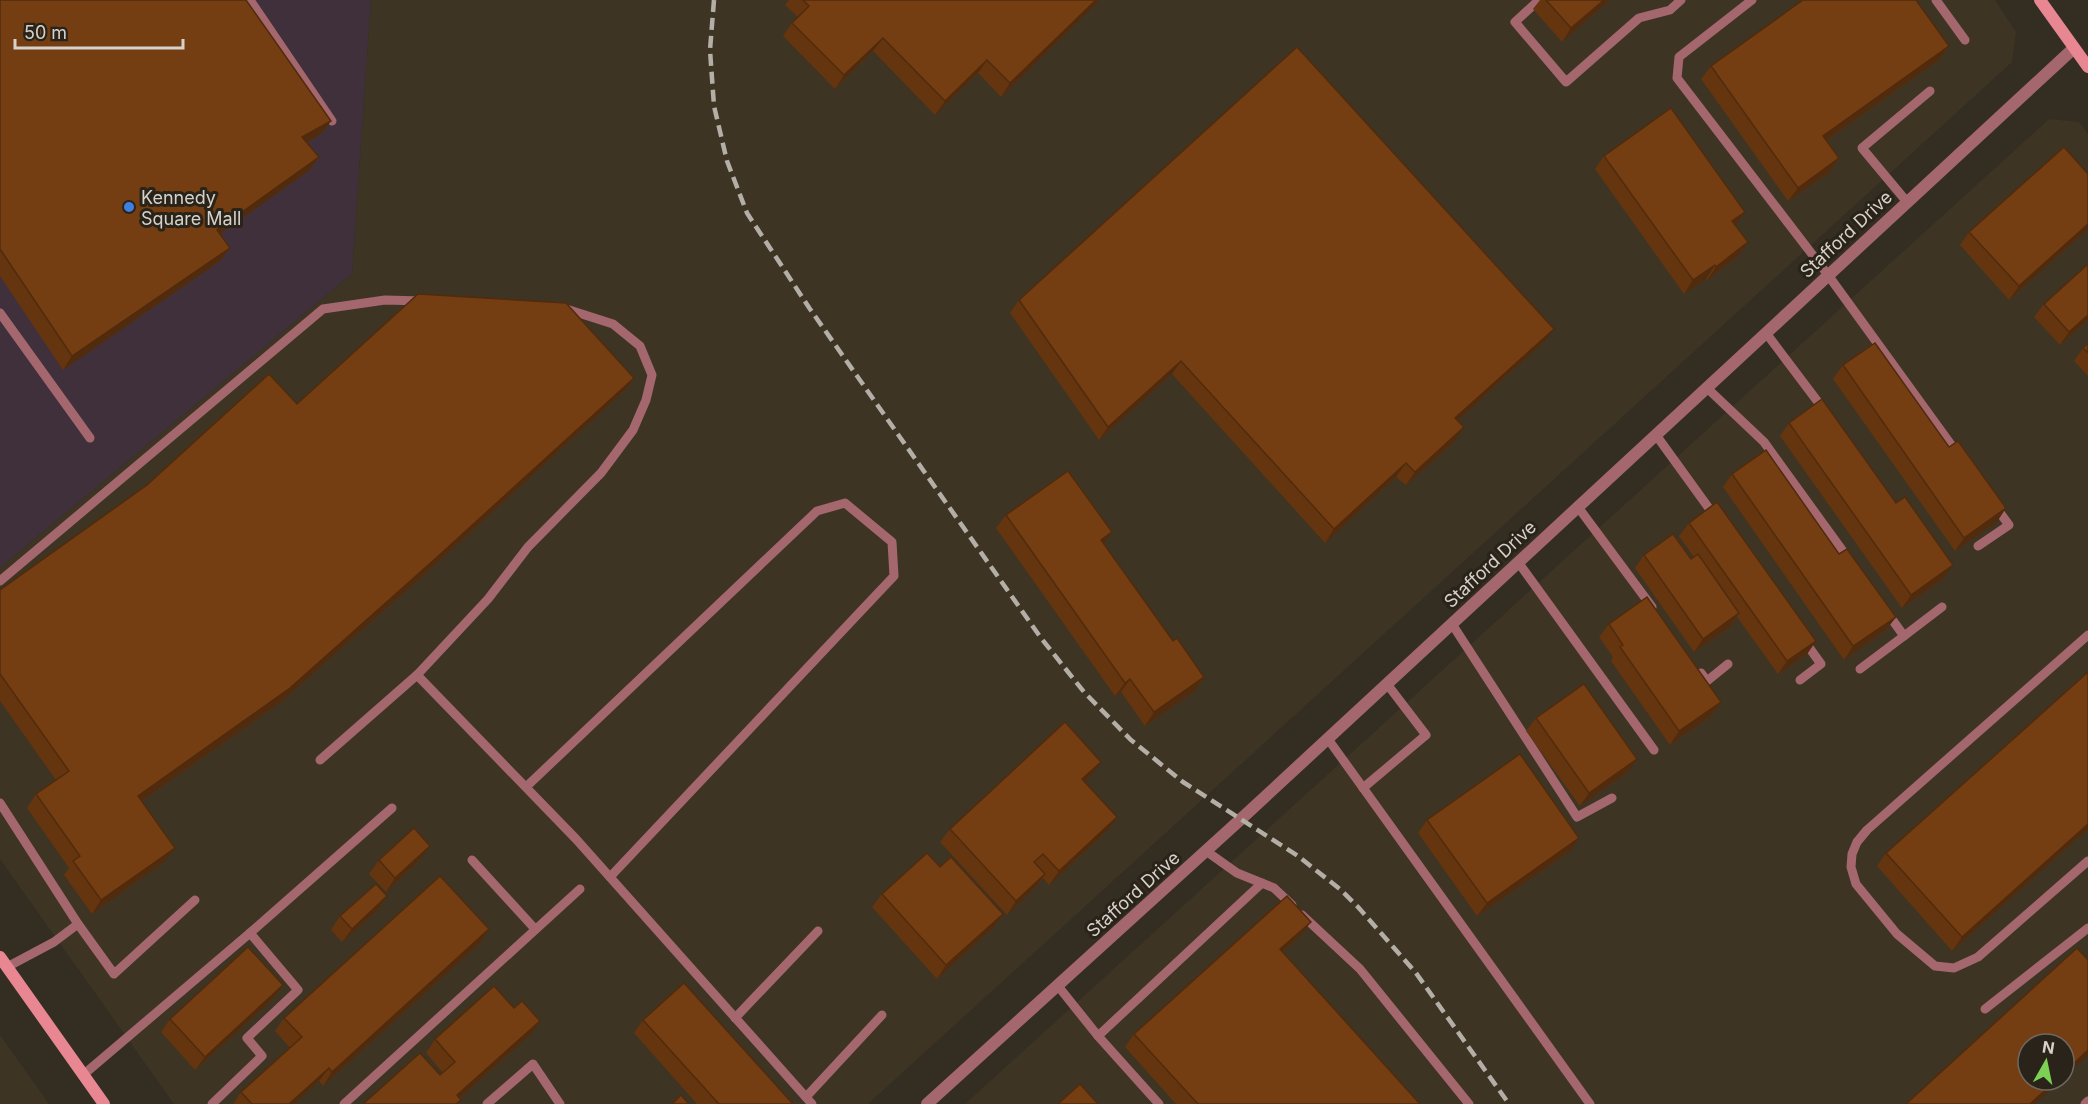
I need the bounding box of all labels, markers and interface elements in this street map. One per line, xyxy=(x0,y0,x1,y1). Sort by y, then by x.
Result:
scale bar xyxy=(15,12,183,50)
text: 50 m xyxy=(24,22,67,43)
street label: Stafford Drive xyxy=(1796,186,1896,282)
place label: Kennedy Square Mall xyxy=(141,187,241,229)
marker: Kennedy Square Mall xyxy=(122,200,136,214)
street label: Stafford Drive xyxy=(1440,516,1540,612)
street label: Stafford Drive xyxy=(1082,847,1184,941)
north arrow xyxy=(2016,1032,2076,1092)
text: N xyxy=(2041,1036,2056,1058)

